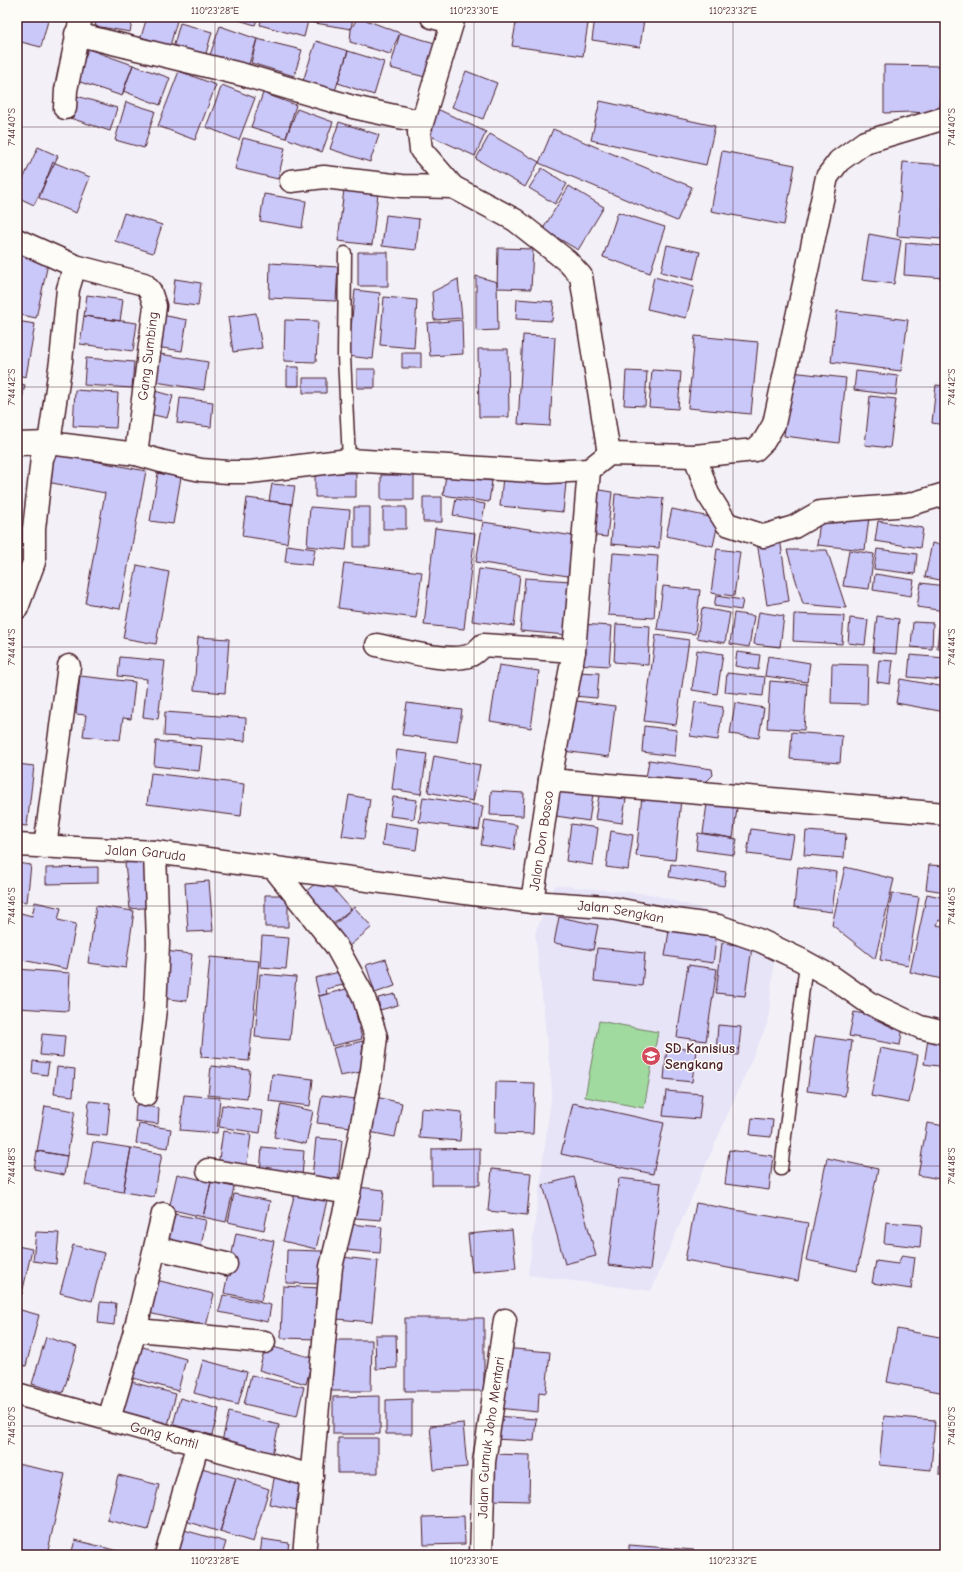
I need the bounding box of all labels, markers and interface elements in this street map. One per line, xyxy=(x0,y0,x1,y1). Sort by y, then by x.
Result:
text: 110°23'28"E xyxy=(191,5,239,17)
text: 110°23'30"E xyxy=(450,5,498,17)
text: 110°23'32"E xyxy=(709,5,757,17)
text: 7°44'40"S xyxy=(6,108,18,146)
text: 7°44'40"S xyxy=(946,108,958,146)
street label: Gang Sumbing xyxy=(134,311,162,401)
text: 7°44'42"S xyxy=(6,368,18,406)
text: 7°44'42"S xyxy=(946,368,958,406)
text: 7°44'44"S xyxy=(6,628,18,665)
text: 7°44'44"S xyxy=(946,628,958,665)
street label: Jalan Don Bosco xyxy=(525,789,557,892)
street label: Jalan Garuda xyxy=(105,841,187,865)
text: 7°44'46"S xyxy=(6,887,18,925)
text: 7°44'46"S xyxy=(946,887,958,925)
street label: Jalan Sengkan xyxy=(577,897,666,927)
place label: SD Kanisius Sengkang xyxy=(665,1040,735,1073)
school or university icon: SD Kanisius Sengkang xyxy=(640,1045,662,1067)
text: 7°44'48"S xyxy=(6,1147,18,1185)
text: 7°44'48"S xyxy=(946,1147,958,1185)
street label: Jalan Gumuk Joho Mentari xyxy=(474,1355,508,1519)
text: 7°44'50"S xyxy=(6,1406,18,1445)
text: 7°44'50"S xyxy=(946,1406,958,1445)
street label: Gang Kantil xyxy=(128,1417,201,1453)
text: 110°23'28"E xyxy=(191,1555,239,1567)
text: 110°23'30"E xyxy=(450,1555,498,1567)
text: 110°23'32"E xyxy=(709,1555,757,1567)

